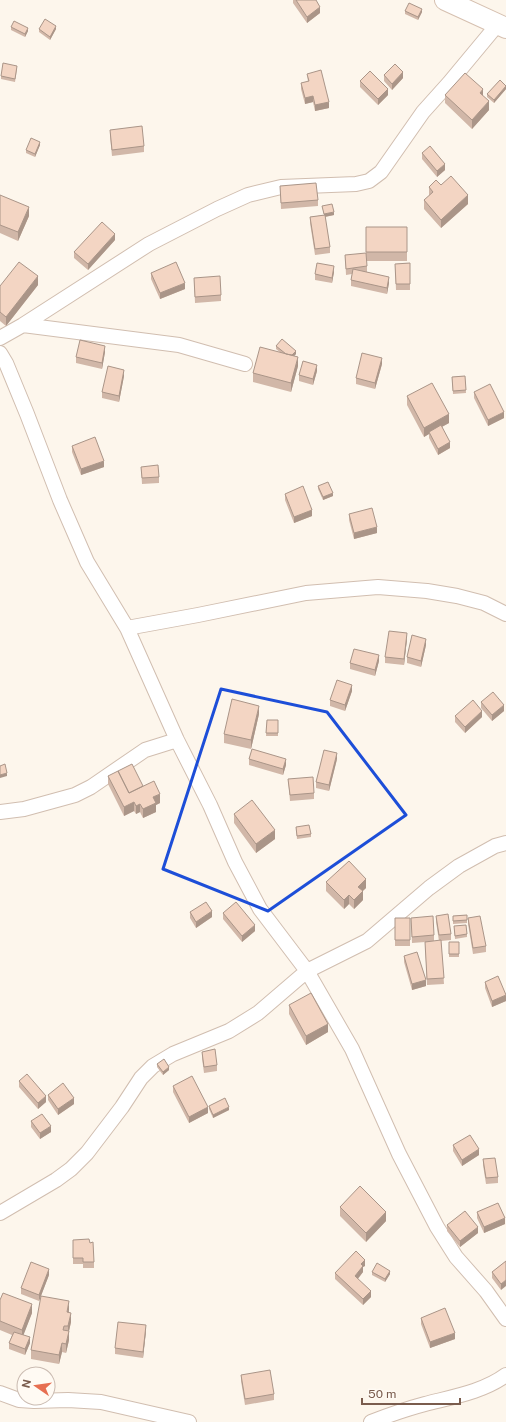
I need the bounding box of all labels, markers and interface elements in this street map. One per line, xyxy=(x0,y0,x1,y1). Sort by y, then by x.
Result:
north arrow xyxy=(16,1366,56,1406)
text: N xyxy=(19,1378,33,1389)
scale bar xyxy=(362,1380,460,1406)
text: 50 m xyxy=(368,1387,396,1401)

